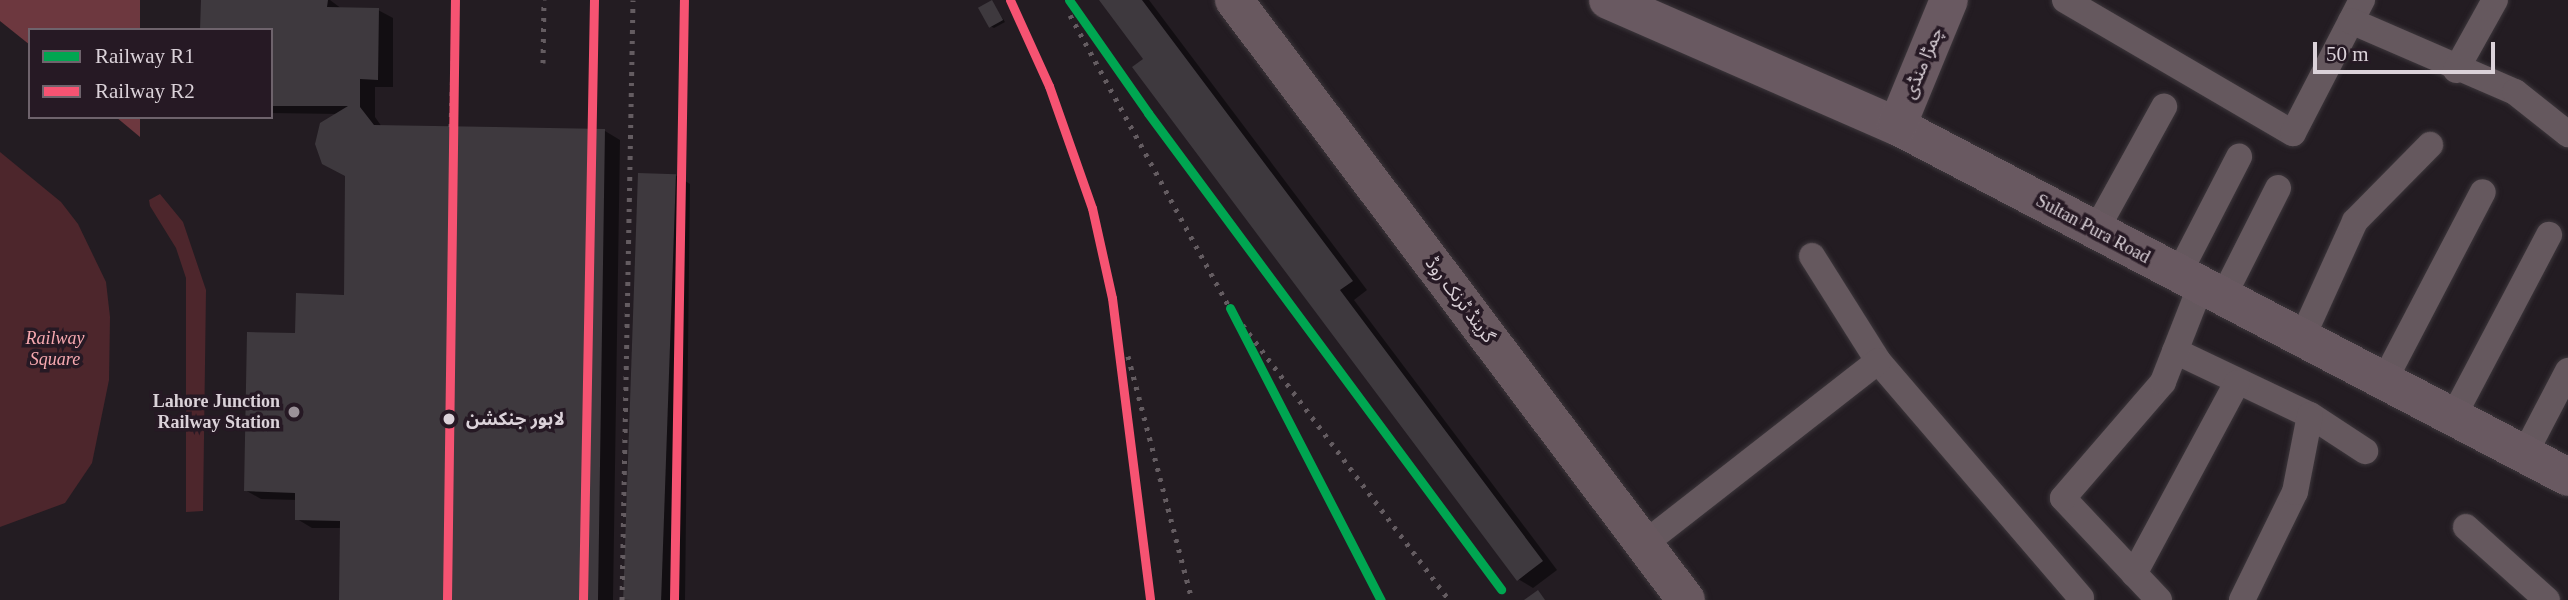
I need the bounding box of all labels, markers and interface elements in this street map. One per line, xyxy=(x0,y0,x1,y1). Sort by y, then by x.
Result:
street label: چمڑا منڈی xyxy=(1898,24,1948,102)
legend xyxy=(28,28,273,119)
scale bar xyxy=(2316,28,2498,72)
text: 50 m xyxy=(2326,42,2369,66)
text: Railway R1 xyxy=(95,44,195,68)
text: Railway R2 xyxy=(95,79,195,103)
street label: Sultan Pura Road xyxy=(2032,190,2154,268)
street label: گرینڈ ٹرنک روڈ xyxy=(1421,253,1499,347)
park label: Railway Square xyxy=(26,328,84,370)
place label: Lahore Junction Railway Station xyxy=(153,391,280,434)
marker: Lahore Junction Railway Station xyxy=(286,404,302,420)
marker: لاہور جنکشن xyxy=(438,408,460,430)
place label: لاہور جنکشن xyxy=(466,408,565,430)

